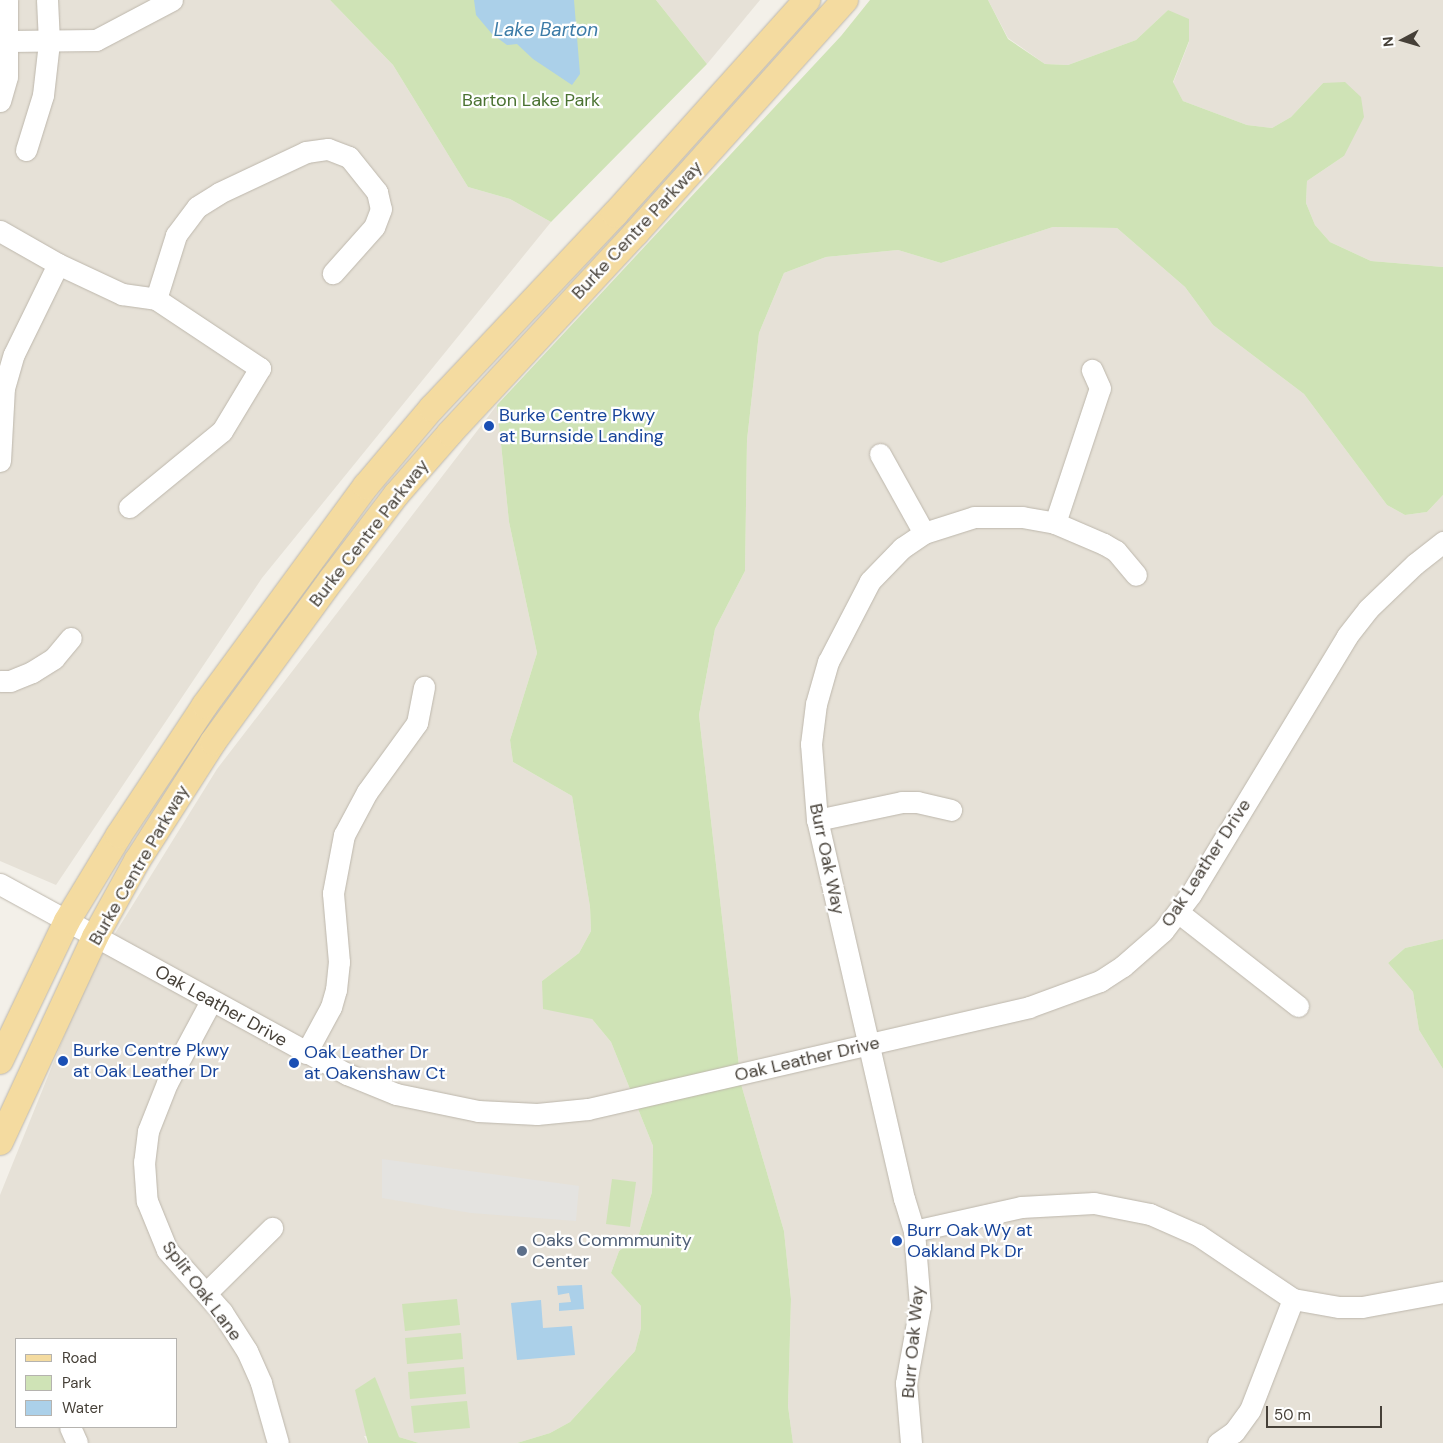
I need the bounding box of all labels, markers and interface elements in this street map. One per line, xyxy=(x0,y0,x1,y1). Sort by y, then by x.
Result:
north arrow xyxy=(1378,15,1428,65)
water label: Lake Barton xyxy=(494,19,598,41)
text: N xyxy=(1379,36,1398,48)
park label: Barton Lake Park xyxy=(462,89,600,111)
street label: Burke Centre Parkway xyxy=(567,156,707,304)
place label: Burke Centre Pkwy at Burnside Landing xyxy=(499,405,664,448)
marker: Burke Centre Pkwy at Burnside Landing xyxy=(483,420,495,432)
street label: Burke Centre Parkway xyxy=(305,455,433,611)
street label: Burke Centre Parkway xyxy=(84,781,194,949)
street label: Oak Leather Drive xyxy=(1157,795,1255,931)
street label: Burr Oak Way xyxy=(805,802,849,916)
street label: Oak Leather Drive xyxy=(151,961,291,1051)
street label: Oak Leather Drive xyxy=(732,1032,882,1086)
place label: Burke Centre Pkwy at Oak Leather Dr xyxy=(73,1040,229,1082)
place label: Oak Leather Dr at Oakenshaw Ct xyxy=(304,1042,446,1084)
marker: Burke Centre Pkwy at Oak Leather Dr xyxy=(57,1055,69,1067)
marker: Oak Leather Dr at Oakenshaw Ct xyxy=(288,1057,300,1069)
place label: Burr Oak Wy at Oakland Pk Dr xyxy=(907,1220,1033,1262)
place label: Oaks Commmunity Center xyxy=(532,1230,692,1272)
marker: Burr Oak Wy at Oakland Pk Dr xyxy=(891,1235,903,1247)
street label: Split Oak Lane xyxy=(157,1237,247,1345)
marker: Oaks Commmunity Center xyxy=(516,1245,528,1257)
street label: Burr Oak Way xyxy=(897,1285,929,1399)
legend xyxy=(15,1338,178,1428)
text: Road xyxy=(62,1348,97,1368)
text: Park xyxy=(62,1373,92,1393)
scale bar xyxy=(1268,1396,1384,1428)
text: Water xyxy=(62,1398,103,1418)
text: 50 m xyxy=(1274,1405,1311,1425)

